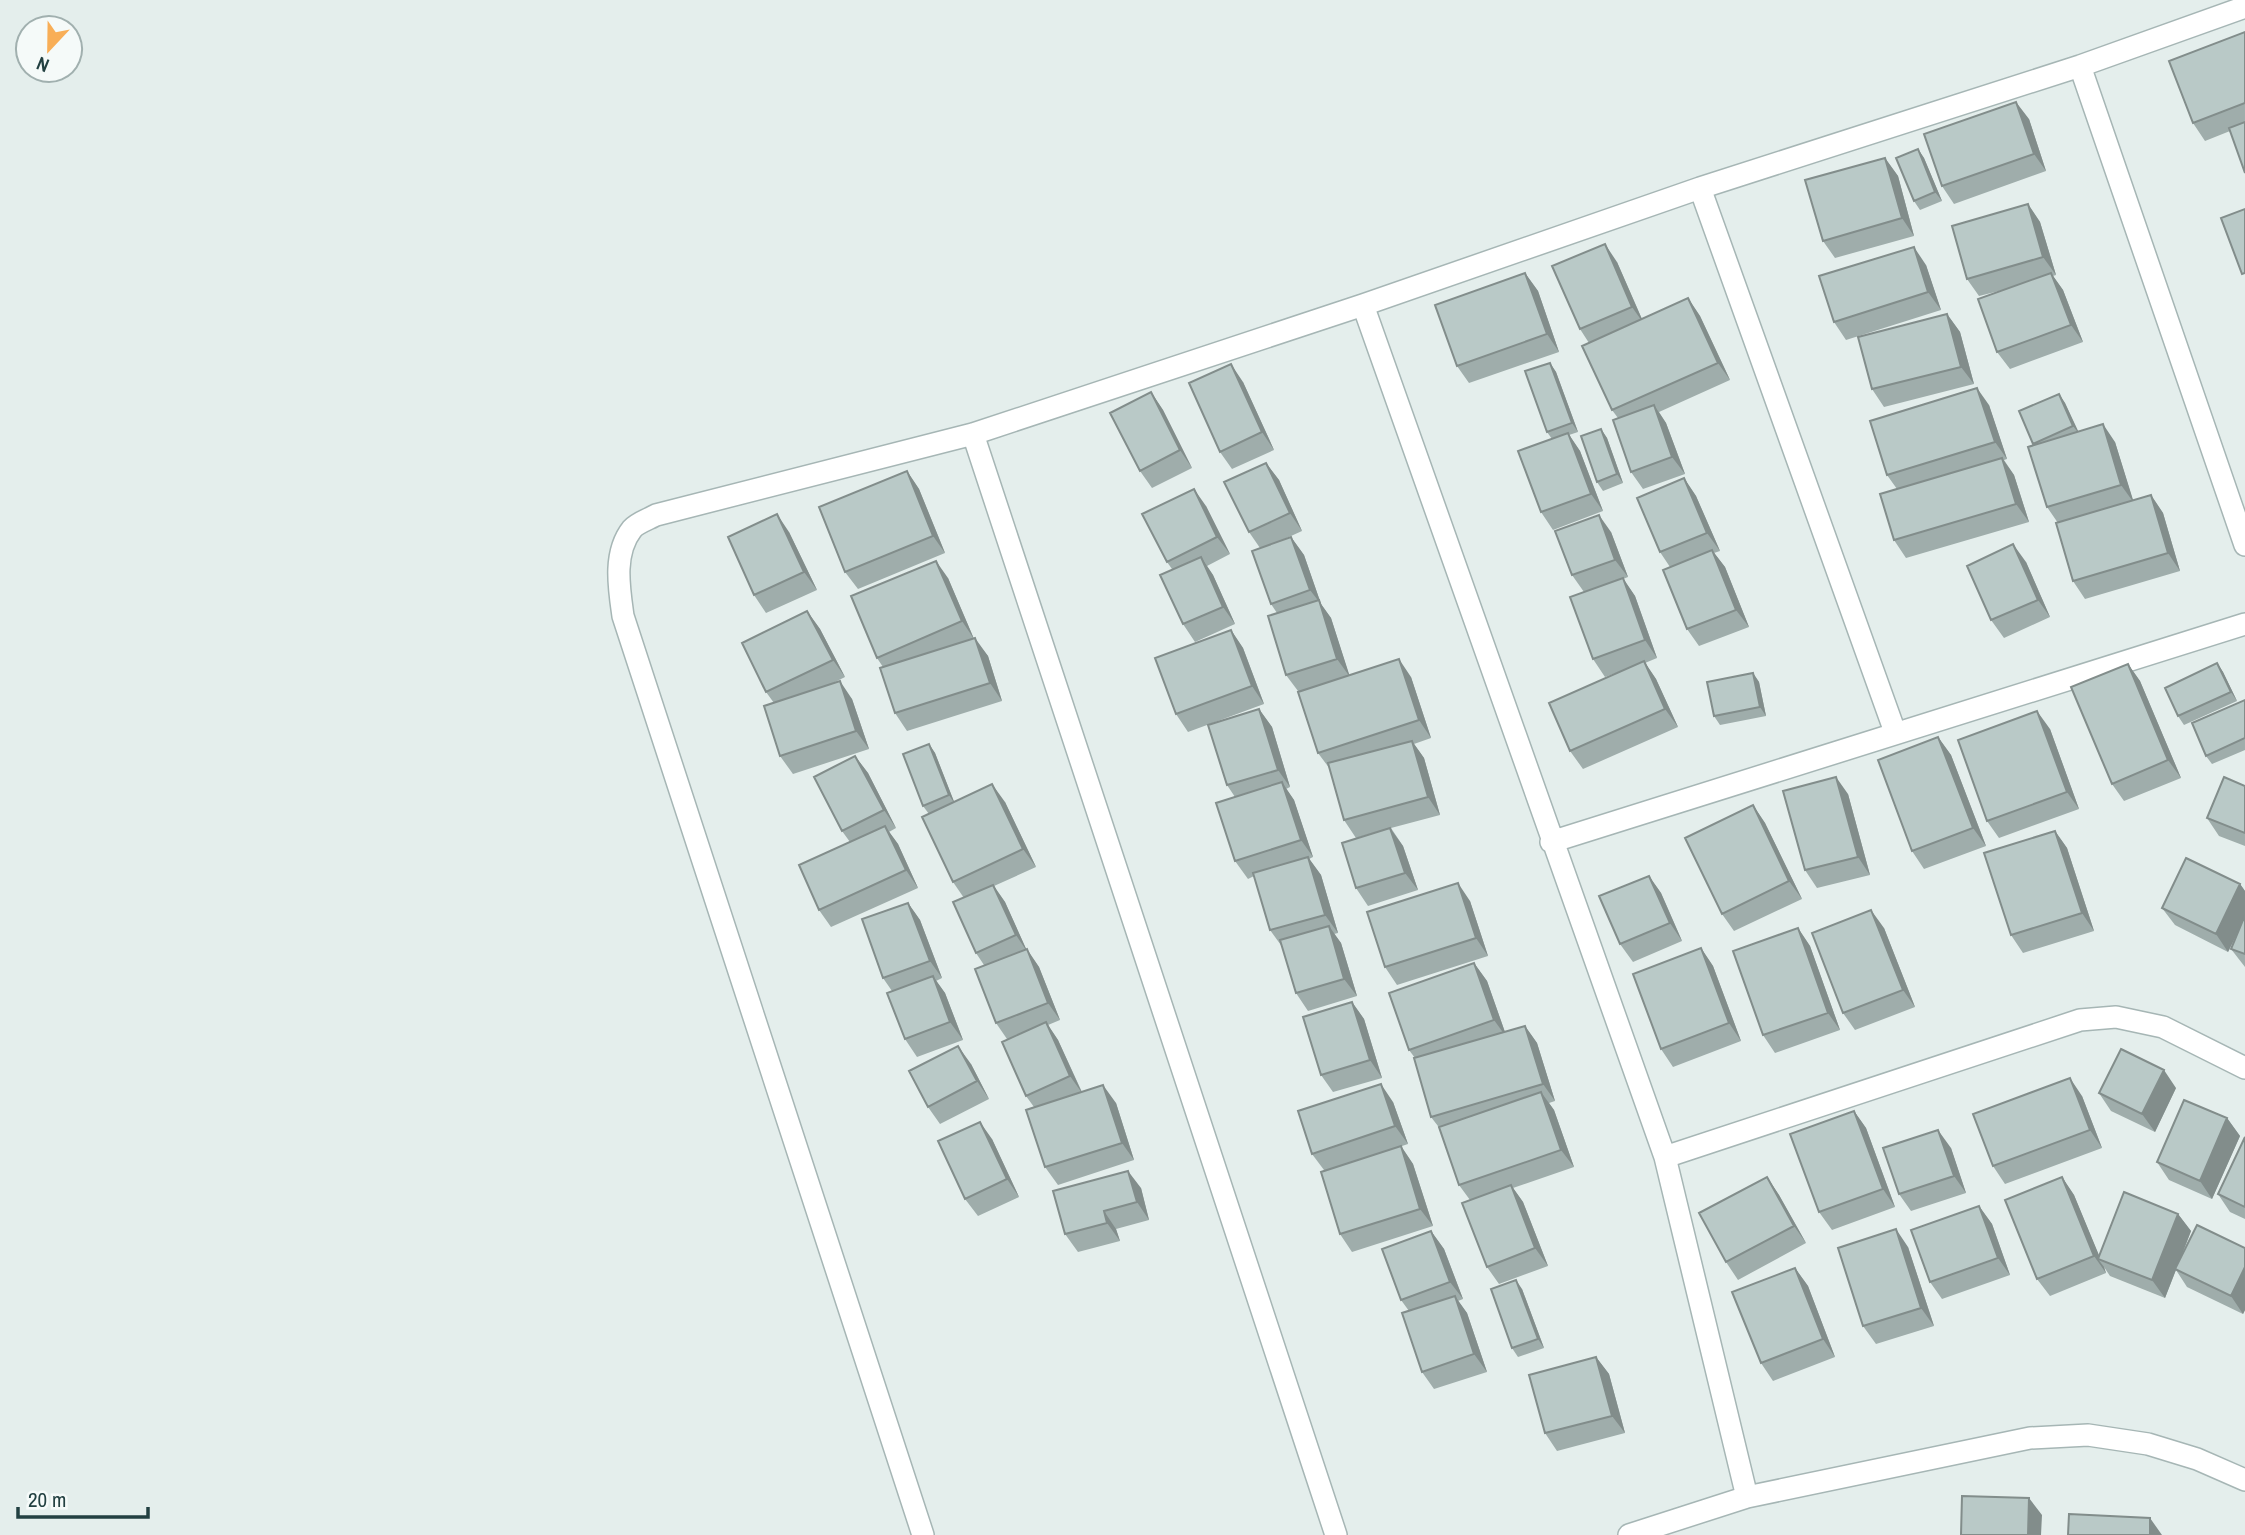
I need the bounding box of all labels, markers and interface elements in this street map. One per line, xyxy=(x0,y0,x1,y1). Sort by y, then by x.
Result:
north arrow xyxy=(14,14,84,84)
text: N xyxy=(33,51,53,79)
scale bar xyxy=(18,1476,147,1520)
text: 20 m xyxy=(28,1485,66,1514)

